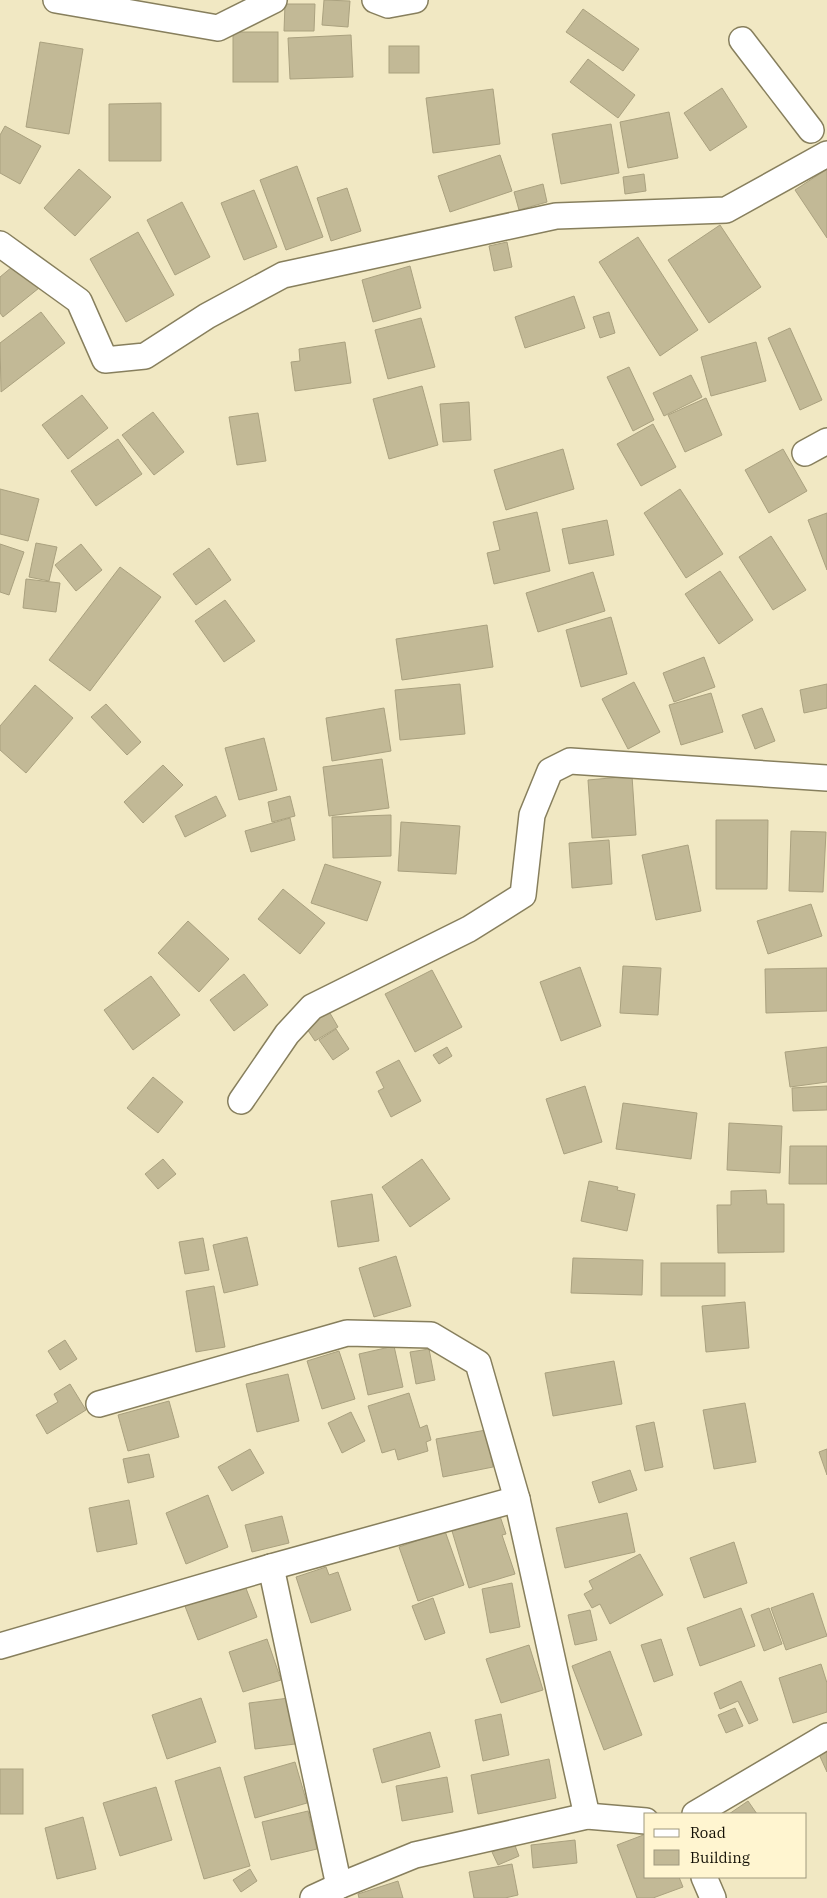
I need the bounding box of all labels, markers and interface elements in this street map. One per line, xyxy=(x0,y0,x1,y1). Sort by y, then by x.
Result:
legend xyxy=(644,1813,807,1878)
text: Road xyxy=(690,1823,726,1842)
text: Building xyxy=(690,1848,750,1867)

